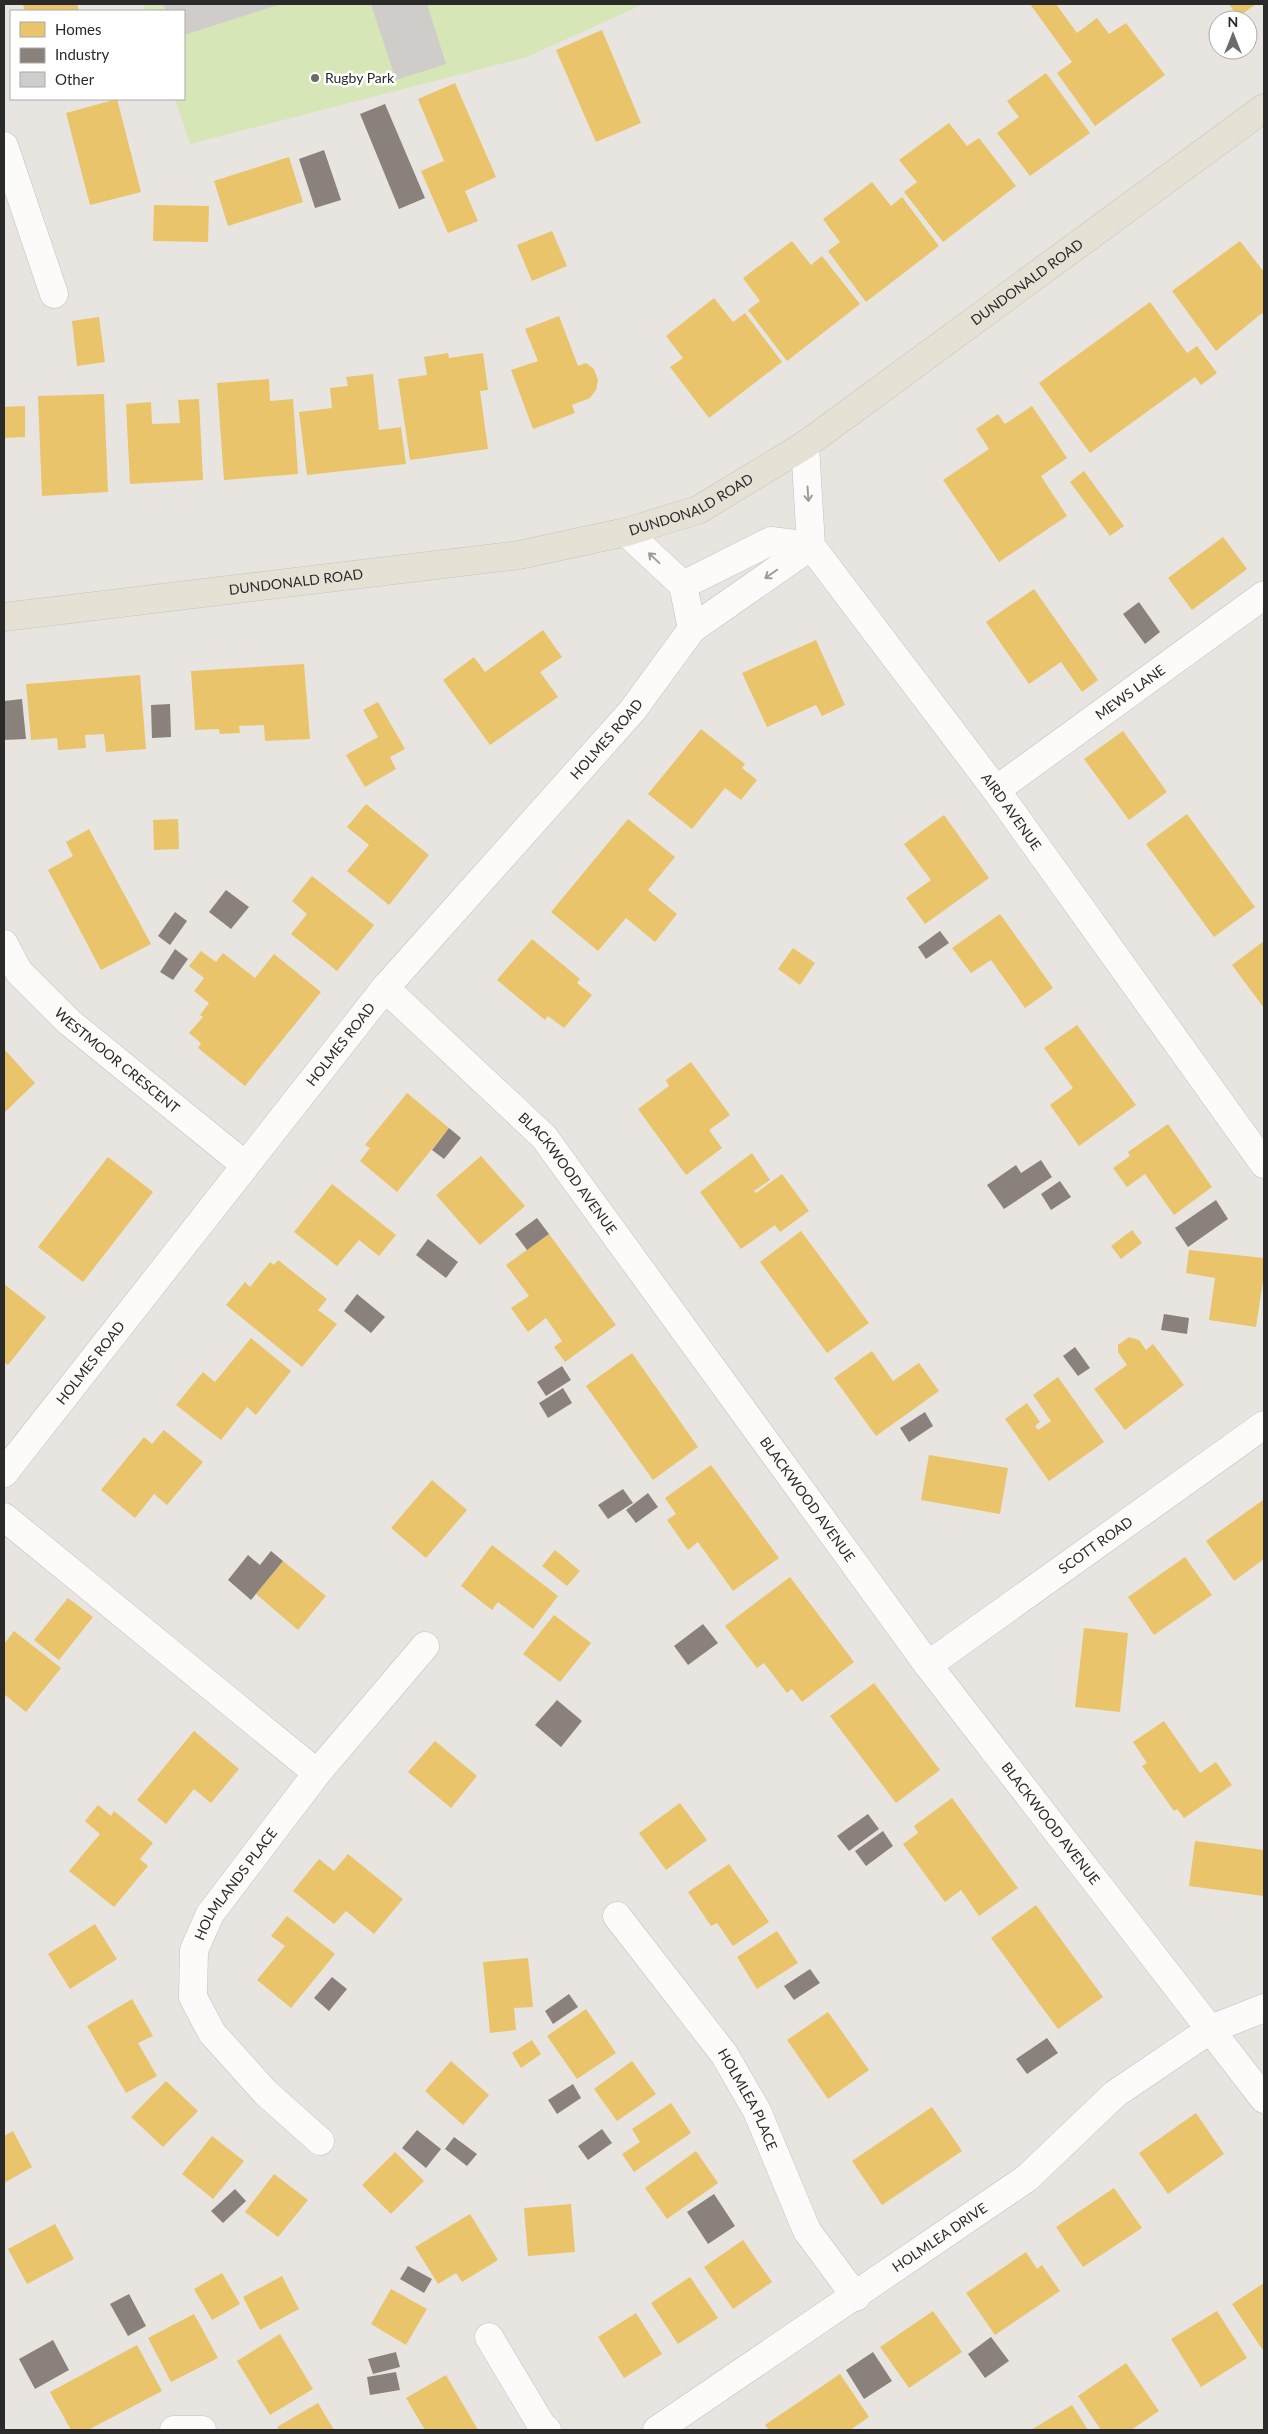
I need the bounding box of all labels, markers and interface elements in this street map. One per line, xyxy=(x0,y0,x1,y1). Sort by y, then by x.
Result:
legend xyxy=(10,10,185,100)
north arrow xyxy=(1208,10,1258,60)
text: N xyxy=(1228,13,1238,30)
text: Homes xyxy=(55,20,101,38)
text: Industry xyxy=(55,45,110,63)
place label: Rugby Park xyxy=(325,69,395,86)
text: Other xyxy=(55,70,95,88)
marker: Rugby Park xyxy=(309,72,321,84)
street label: DUNDONALD ROAD xyxy=(967,235,1086,328)
street label: DUNDONALD ROAD xyxy=(627,470,756,539)
one-way arrow xyxy=(803,485,812,501)
one-way arrow xyxy=(648,552,660,564)
street label: DUNDONALD ROAD xyxy=(228,565,364,598)
one-way arrow xyxy=(764,569,778,579)
street label: MEWS LANE xyxy=(1092,661,1168,723)
street label: HOLMES ROAD xyxy=(566,695,646,782)
street label: AIRD AVENUE xyxy=(978,769,1045,853)
street label: HOLMES ROAD xyxy=(302,999,378,1089)
street label: WESTMOOR CRESCENT xyxy=(51,1004,184,1117)
street label: BLACKWOOD AVENUE xyxy=(515,1109,621,1237)
street label: HOLMES ROAD xyxy=(52,1318,128,1408)
street label: BLACKWOOD AVENUE xyxy=(757,1433,859,1565)
street label: SCOTT ROAD xyxy=(1055,1513,1136,1577)
street label: BLACKWOOD AVENUE xyxy=(998,1758,1104,1888)
street label: HOLMLANDS PLACE xyxy=(190,1824,280,1943)
street label: HOLMLEA PLACE xyxy=(715,2045,781,2153)
street label: HOLMLEA DRIVE xyxy=(889,2199,990,2275)

